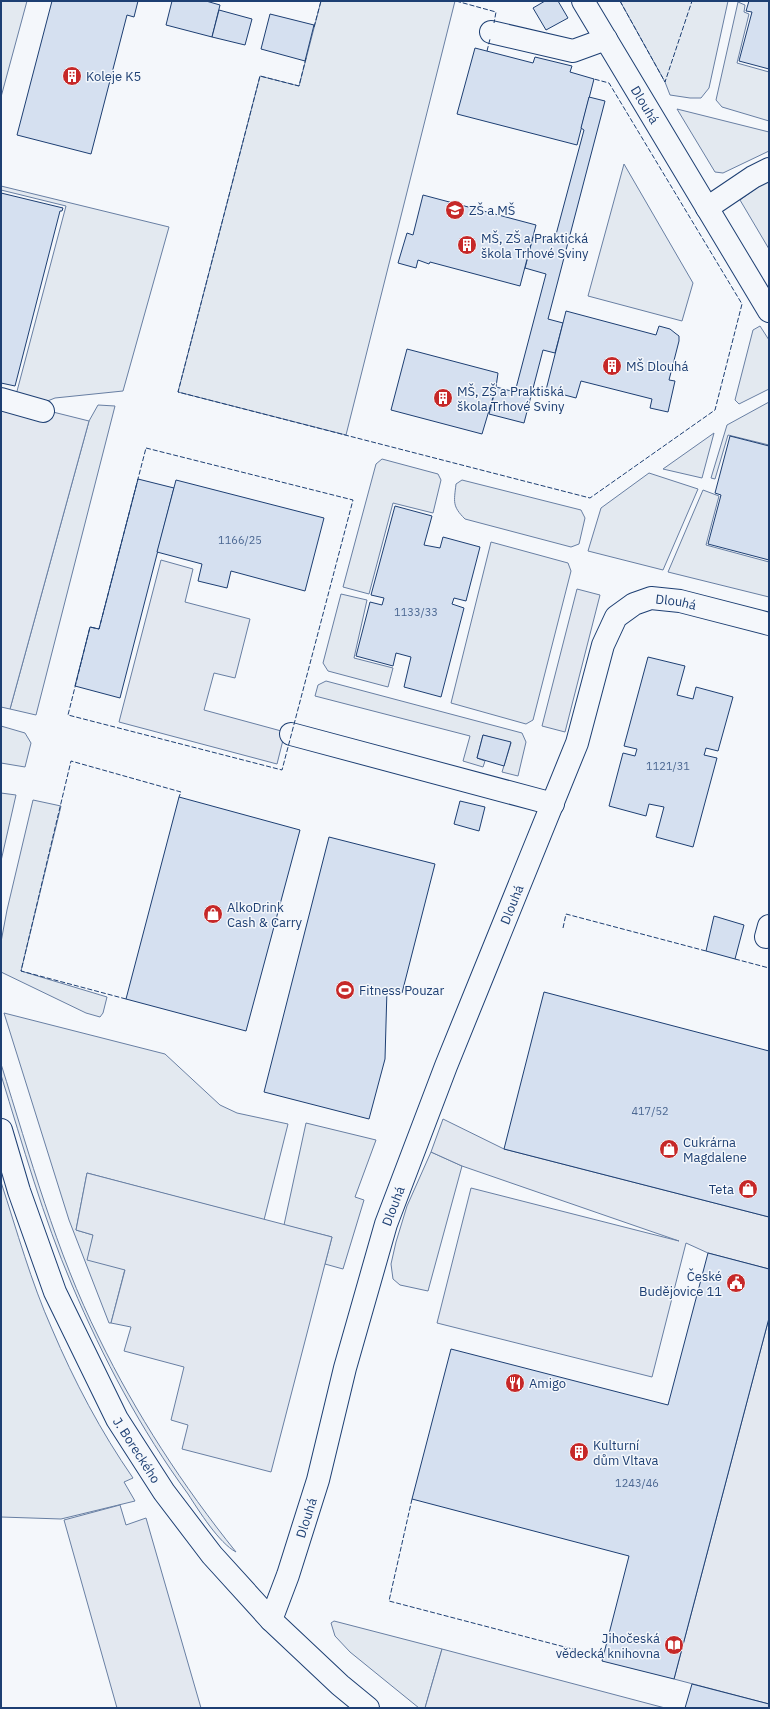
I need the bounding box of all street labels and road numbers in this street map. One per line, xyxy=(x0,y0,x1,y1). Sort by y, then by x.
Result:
street label: Dlouhá xyxy=(627,83,663,127)
street label: Dlouhá xyxy=(655,591,698,614)
street label: Dlouhá xyxy=(496,882,528,927)
street label: Dlouhá xyxy=(378,1184,409,1228)
street label: J. Boreckého xyxy=(109,1414,164,1487)
street label: Dlouhá xyxy=(292,1496,321,1540)

